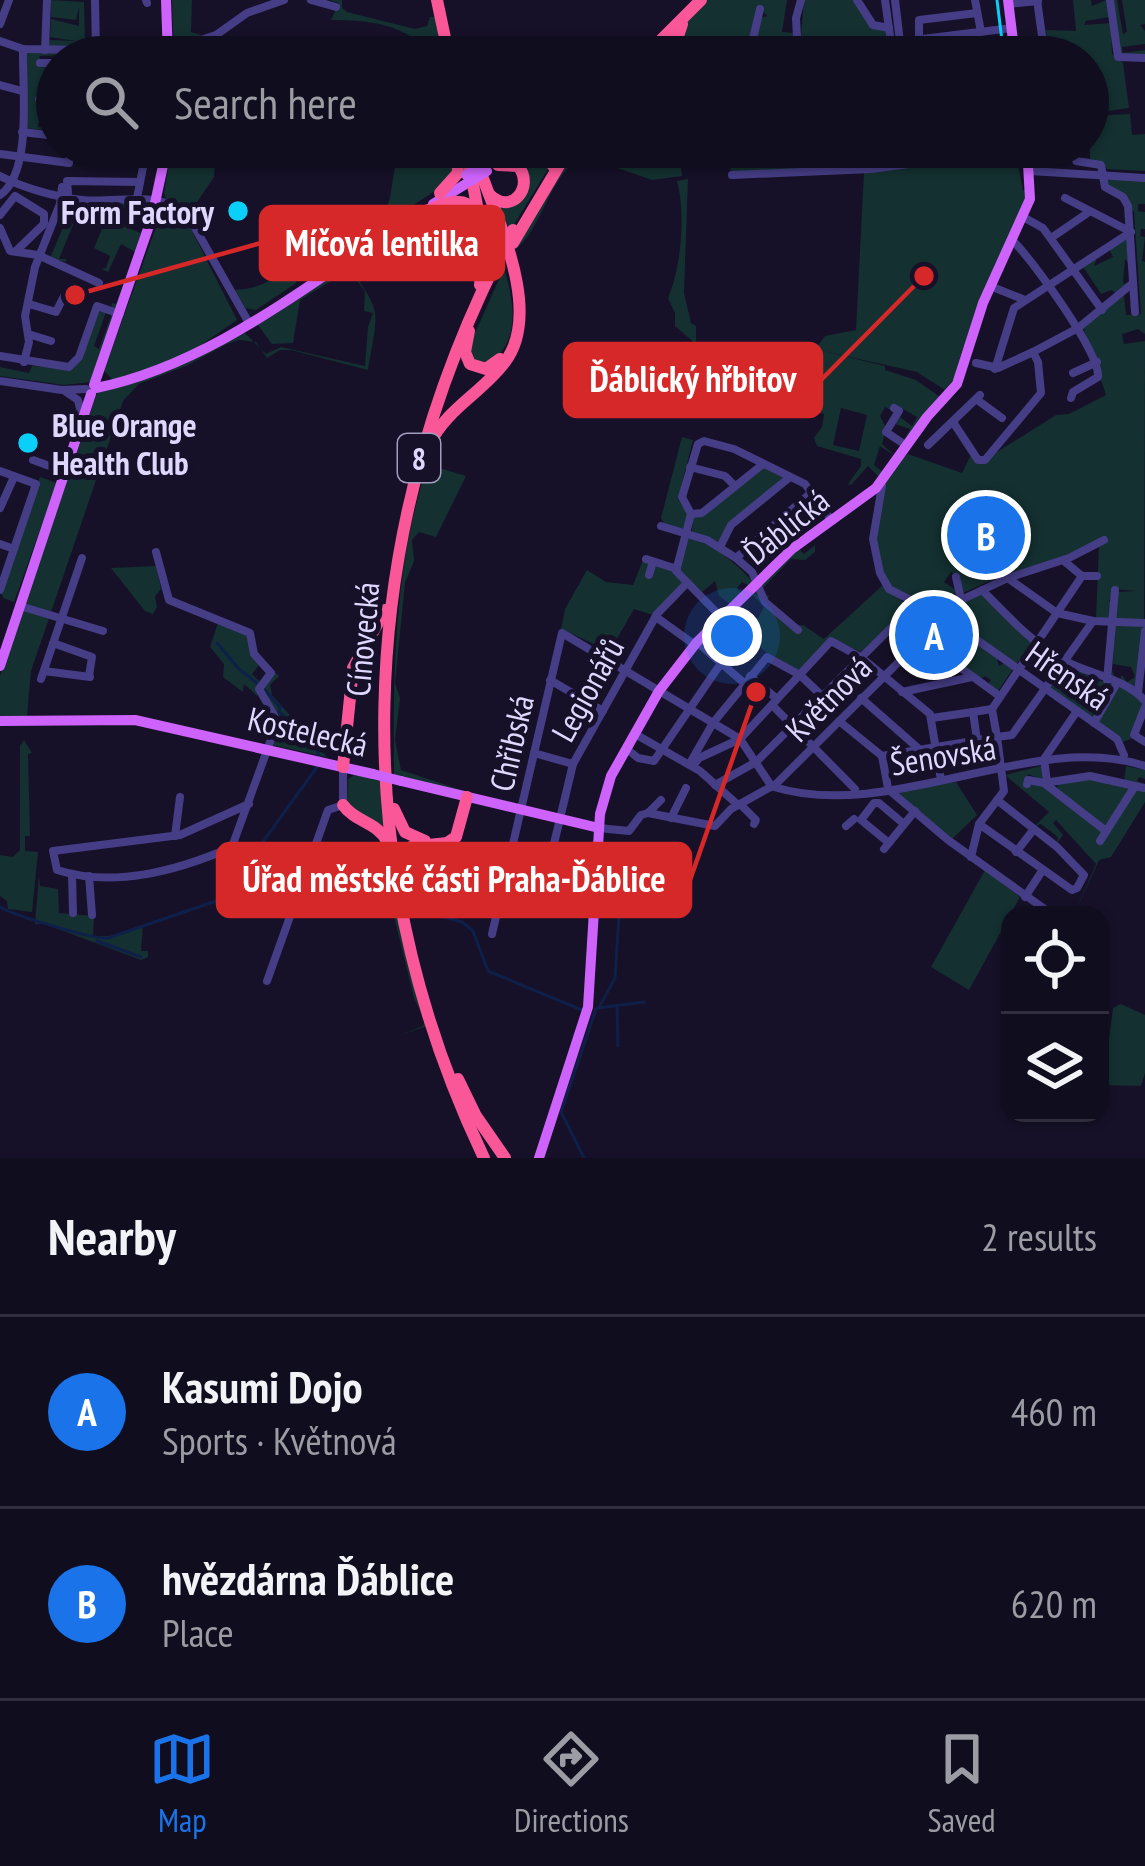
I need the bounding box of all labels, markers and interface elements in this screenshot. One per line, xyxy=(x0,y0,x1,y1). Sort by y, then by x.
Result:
search box xyxy=(36,36,1109,168)
icon: search xyxy=(78,69,144,135)
text: Search here xyxy=(174,73,357,131)
place label: Form Factory xyxy=(61,190,215,233)
marker: Form Factory xyxy=(225,198,251,224)
callout: Míčová lentilka xyxy=(261,207,503,279)
text: Míčová lentilka xyxy=(285,219,479,266)
callout: Ďáblický hřbitov xyxy=(565,344,821,416)
text: Ďáblický hřbitov xyxy=(590,355,797,402)
place label: Blue Orange Health Club xyxy=(52,403,197,484)
marker: Blue Orange Health Club xyxy=(15,430,41,456)
road number: 8 xyxy=(398,434,440,482)
street label: Ďáblická xyxy=(735,479,837,573)
pin: B xyxy=(947,490,1025,580)
street label: Cínovecká xyxy=(336,580,388,698)
pin: A xyxy=(895,590,973,680)
your location xyxy=(702,606,762,666)
street label: Legionářů xyxy=(541,629,633,749)
street label: Hřenská xyxy=(1018,631,1118,719)
street label: Květnová xyxy=(776,646,880,750)
street label: Chřibská xyxy=(479,691,543,795)
street label: Kostelecká xyxy=(244,696,372,766)
street label: Šenovská xyxy=(887,725,999,785)
callout: Úřad městské části Praha-Ďáblice xyxy=(218,844,690,916)
text: Úřad městské části Praha-Ďáblice xyxy=(242,855,666,902)
map controls xyxy=(1001,906,1109,1122)
button: locate xyxy=(1001,906,1109,1014)
button: layers xyxy=(1001,1014,1109,1122)
text: Nearby xyxy=(48,1203,176,1269)
text: 2 results xyxy=(981,1211,1097,1262)
text: Kasumi Dojo xyxy=(162,1357,363,1415)
text: A xyxy=(77,1386,97,1437)
text: 460 m xyxy=(1011,1386,1097,1437)
text: Sports · Květnová xyxy=(162,1415,397,1466)
text: hvězdárna Ďáblice xyxy=(162,1549,454,1607)
text: B xyxy=(77,1578,97,1629)
text: 620 m xyxy=(1011,1578,1097,1629)
text: Place xyxy=(162,1607,234,1658)
tab: Map xyxy=(149,1726,215,1841)
tab: Directions xyxy=(514,1726,629,1841)
tab: Saved xyxy=(928,1726,996,1841)

